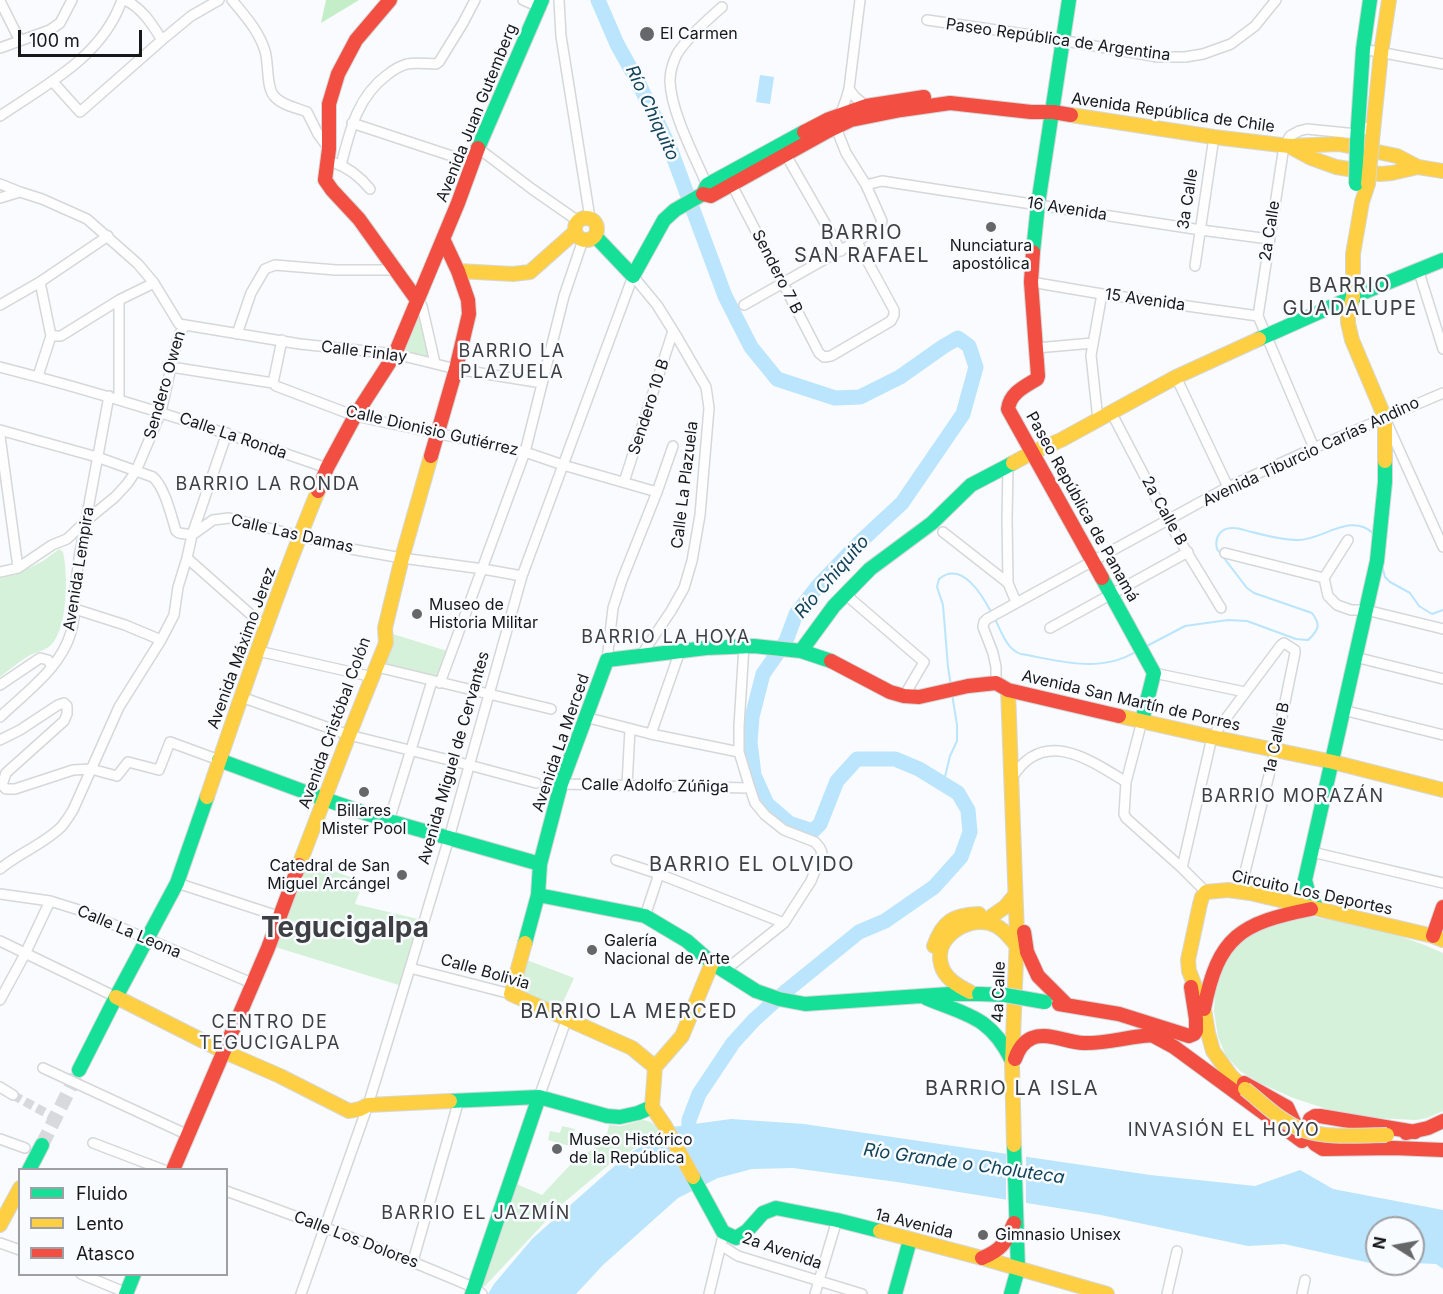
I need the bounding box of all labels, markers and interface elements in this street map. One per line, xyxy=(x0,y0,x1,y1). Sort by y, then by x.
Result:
street label: Paseo República de Argentina xyxy=(944,15,1172,65)
scale bar xyxy=(21,18,146,56)
street label: Avenida Juan Gutemberg xyxy=(432,21,522,205)
place label: El Carmen xyxy=(660,24,738,44)
marker: El Carmen xyxy=(638,25,656,43)
text: 100 m xyxy=(29,30,80,51)
water label: Río Chiquito xyxy=(621,62,683,164)
street label: Avenida República de Chile xyxy=(1070,89,1276,137)
street label: 3a Calle xyxy=(1174,167,1202,231)
street label: 16 Avenida xyxy=(1025,193,1109,225)
street label: 2a Calle xyxy=(1256,199,1284,263)
marker: Nunciatura apostólica xyxy=(984,220,998,234)
district label: BARRIO SAN RAFAEL xyxy=(794,221,930,268)
street label: Sendero 7 B xyxy=(748,227,806,317)
place label: Nunciatura apostólica xyxy=(950,236,1032,274)
district label: BARRIO GUADALUPE xyxy=(1282,274,1418,321)
street label: 15 Avenida xyxy=(1104,285,1186,315)
street label: Sendero Owen xyxy=(140,329,190,441)
street label: Calle Finlay xyxy=(320,337,408,367)
district label: BARRIO LA PLAZUELA xyxy=(458,341,566,384)
street label: Sendero 10 B xyxy=(624,357,674,457)
street label: Avenida Tiburcio Carías Andino xyxy=(1200,393,1422,511)
street label: Calle Dionisio Gutiérrez xyxy=(344,402,520,460)
street label: Calle La Ronda xyxy=(177,409,289,463)
street label: Paseo República de Panamá xyxy=(1022,409,1142,605)
street label: Calle La Plazuela xyxy=(668,420,702,550)
street label: 2a Calle B xyxy=(1137,473,1191,549)
district label: BARRIO LA RONDA xyxy=(176,474,360,496)
street label: Avenida Lempira xyxy=(60,505,98,633)
street label: Calle Las Damas xyxy=(229,511,355,557)
water label: Río Chiquito xyxy=(790,531,874,623)
street label: Avenida Máximo Jerez xyxy=(204,564,280,732)
place label: Museo de Historia Militar xyxy=(429,595,538,633)
marker: Museo de Historia Militar xyxy=(410,607,424,621)
district label: BARRIO LA HOYA xyxy=(581,627,751,649)
street label: Avenida Cristóbal Colón xyxy=(295,635,375,811)
street label: Avenida Miguel de Cervantes xyxy=(414,649,494,867)
street label: Avenida San Martín de Porres xyxy=(1020,666,1242,736)
street label: Avenida La Merced xyxy=(528,671,594,815)
street label: 1a Calle B xyxy=(1260,700,1294,776)
street label: Calle Adolfo Zúñiga xyxy=(581,775,729,797)
marker: Billares Mister Pool xyxy=(357,785,371,799)
district label: BARRIO MORAZÁN xyxy=(1201,786,1385,808)
place label: Billares Mister Pool xyxy=(322,801,406,839)
district label: BARRIO EL OLVIDO xyxy=(649,853,855,877)
place label: Catedral de San Miguel Arcángel xyxy=(267,856,390,894)
street label: Circuito Los Deportes xyxy=(1230,867,1394,919)
marker: Catedral de San Miguel Arcángel xyxy=(395,868,409,882)
street label: Calle La Leona xyxy=(74,901,184,963)
district label: Tegucigalpa xyxy=(261,912,429,946)
place label: Galería Nacional de Arte xyxy=(604,931,730,969)
marker: Galería Nacional de Arte xyxy=(585,943,599,957)
street label: Calle Bolivia xyxy=(438,950,532,994)
street label: 4a Calle xyxy=(988,961,1010,1023)
district label: BARRIO LA MERCED xyxy=(520,1000,738,1024)
district label: CENTRO DE TEGUCIGALPA xyxy=(199,1012,341,1054)
district label: BARRIO LA ISLA xyxy=(925,1077,1099,1101)
district label: INVASIÓN EL HOYO xyxy=(1128,1120,1320,1142)
place label: Museo Histórico de la República xyxy=(569,1130,693,1168)
water label: Río Grande o Choluteca xyxy=(862,1139,1066,1189)
marker: Museo Histórico de la República xyxy=(550,1142,564,1156)
legend xyxy=(18,1168,228,1276)
text: Fluido xyxy=(76,1183,128,1204)
district label: BARRIO EL JAZMÍN xyxy=(381,1203,571,1225)
street label: 1a Avenida xyxy=(873,1205,955,1243)
street label: Calle Los Dolores xyxy=(291,1207,421,1273)
text: Lento xyxy=(76,1213,124,1234)
north arrow xyxy=(1365,1216,1425,1276)
place label: Gimnasio Unisex xyxy=(995,1225,1121,1245)
street label: 2a Avenida xyxy=(739,1228,825,1274)
marker: Gimnasio Unisex xyxy=(976,1228,990,1242)
text: N xyxy=(1368,1235,1390,1251)
text: Atasco xyxy=(76,1243,135,1264)

